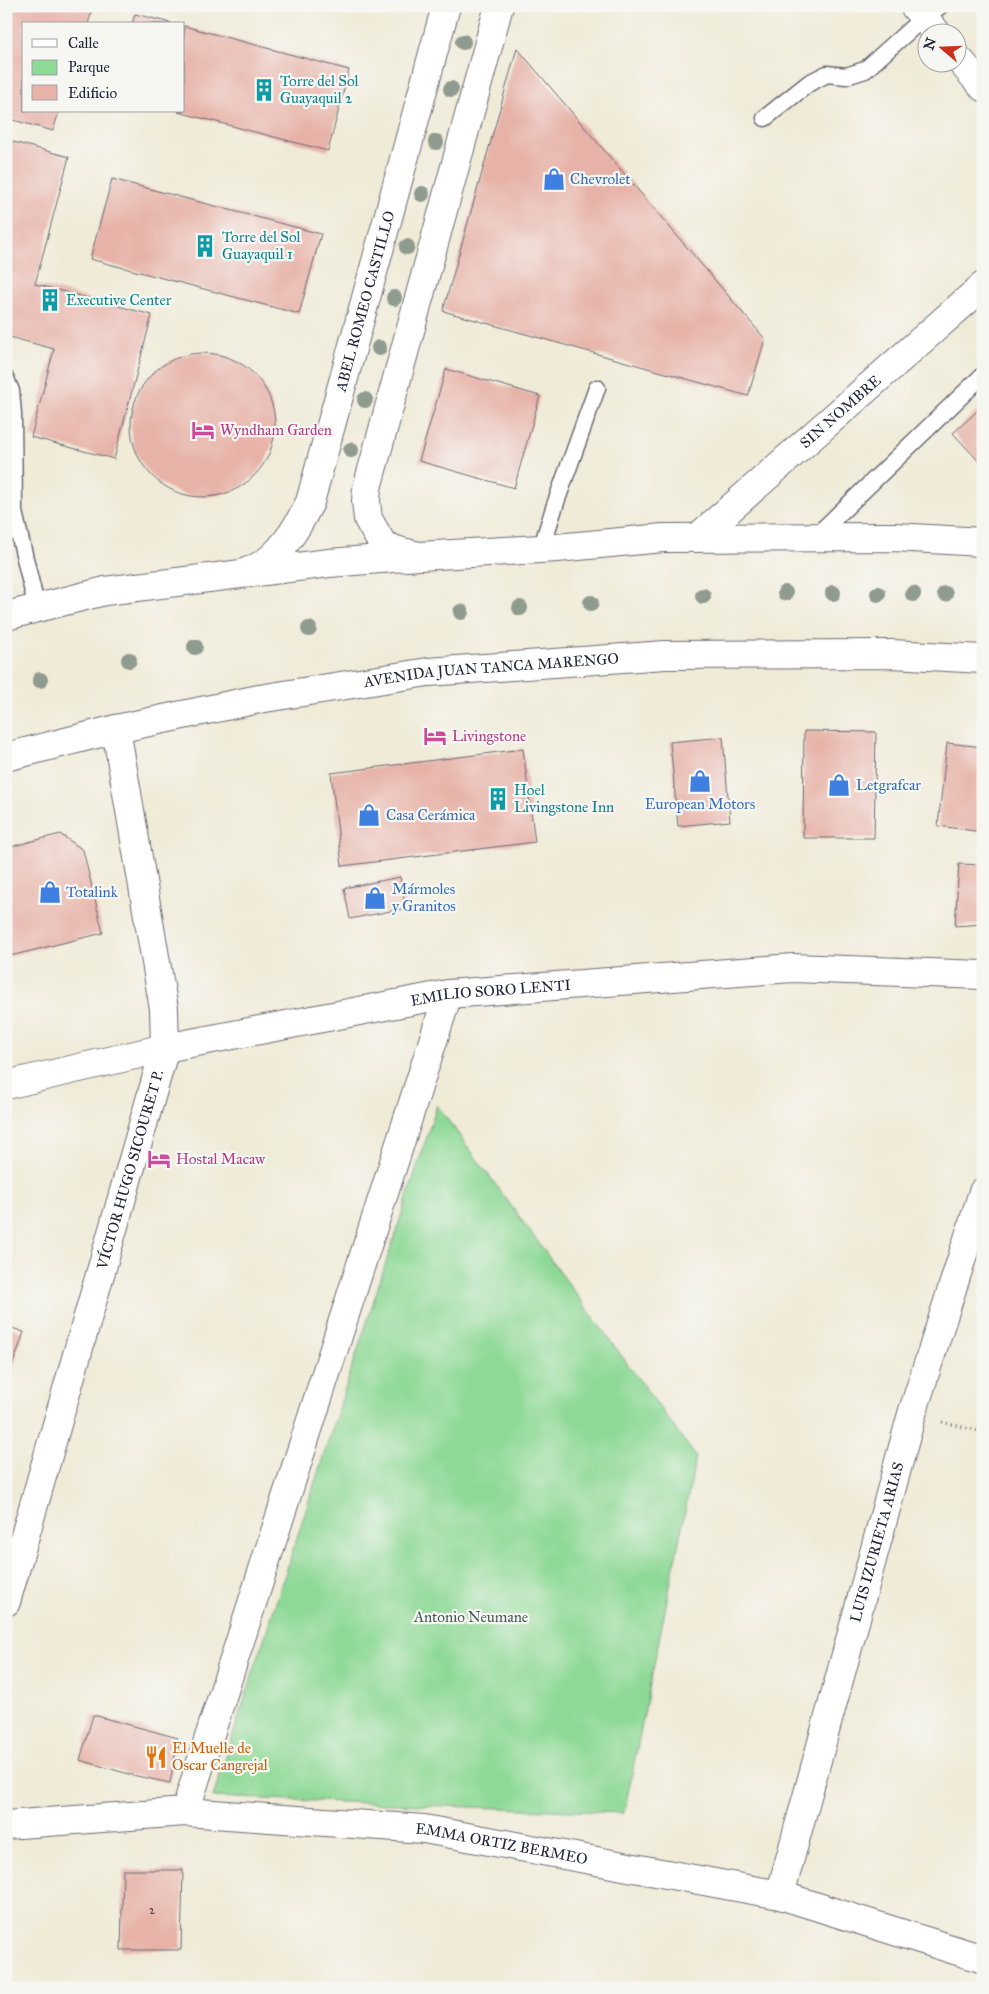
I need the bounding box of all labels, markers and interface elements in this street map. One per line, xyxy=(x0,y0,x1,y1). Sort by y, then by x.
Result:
legend xyxy=(22,22,185,112)
north arrow xyxy=(916,22,966,72)
text: Calle xyxy=(68,34,99,52)
text: N xyxy=(920,35,940,52)
text: Parque xyxy=(68,58,110,77)
place label: Torre del Sol Guayaquil 2 xyxy=(280,72,360,108)
building icon: Torre del Sol Guayaquil 2 xyxy=(251,77,277,103)
text: Edificio xyxy=(68,84,117,102)
shop icon: Chevrolet xyxy=(541,166,567,192)
place label: Chevrolet xyxy=(570,170,631,188)
street label: ABEL ROMEO CASTILLO xyxy=(331,209,398,394)
place label: Torre del Sol Guayaquil 1 xyxy=(222,228,302,264)
building icon: Torre del Sol Guayaquil 1 xyxy=(192,233,218,259)
building icon: Executive Center xyxy=(37,287,63,313)
place label: Executive Center xyxy=(66,291,172,309)
street label: SIN NOMBRE xyxy=(796,371,885,452)
hotel icon: Wyndham Garden xyxy=(190,417,216,443)
place label: Wyndham Garden xyxy=(220,421,332,439)
street label: AVENIDA JUAN TANCA MARENGO xyxy=(362,649,619,691)
hotel icon: Livingstone xyxy=(422,723,448,749)
place label: Livingstone xyxy=(452,727,526,745)
shop icon: European Motors xyxy=(687,768,713,794)
shop icon: Letgrafcar xyxy=(826,772,852,798)
place label: Letgrafcar xyxy=(856,776,921,794)
place label: Hoel Livingstone Inn xyxy=(514,781,614,816)
building icon: Hoel Livingstone Inn xyxy=(485,786,511,812)
place label: European Motors xyxy=(645,795,755,813)
shop icon: Casa Cerámica xyxy=(356,802,382,828)
place label: Casa Cerámica xyxy=(386,806,476,824)
shop icon: Totalink xyxy=(37,879,63,905)
place label: Mármoles y Granitos xyxy=(392,880,456,915)
place label: Totalink xyxy=(66,883,118,901)
shop icon: Mármoles y Granitos xyxy=(362,885,388,911)
street label: EMILIO SORO LENTI xyxy=(409,976,571,1010)
street label: VÍCTOR HUGO SICOURET P. xyxy=(93,1068,167,1272)
hotel icon: Hostal Macaw xyxy=(146,1146,172,1172)
place label: Hostal Macaw xyxy=(176,1150,265,1168)
street label: LUIS IZURIETA ARIAS xyxy=(846,1460,907,1624)
park label: Antonio Neumane xyxy=(413,1608,528,1626)
place label: El Muelle de Oscar Cangrejal xyxy=(172,1739,269,1774)
restaurant icon: El Muelle de Oscar Cangrejal xyxy=(143,1744,169,1770)
street label: EMMA ORTIZ BERMEO xyxy=(415,1819,589,1868)
house number: 2 xyxy=(149,1903,155,1917)

